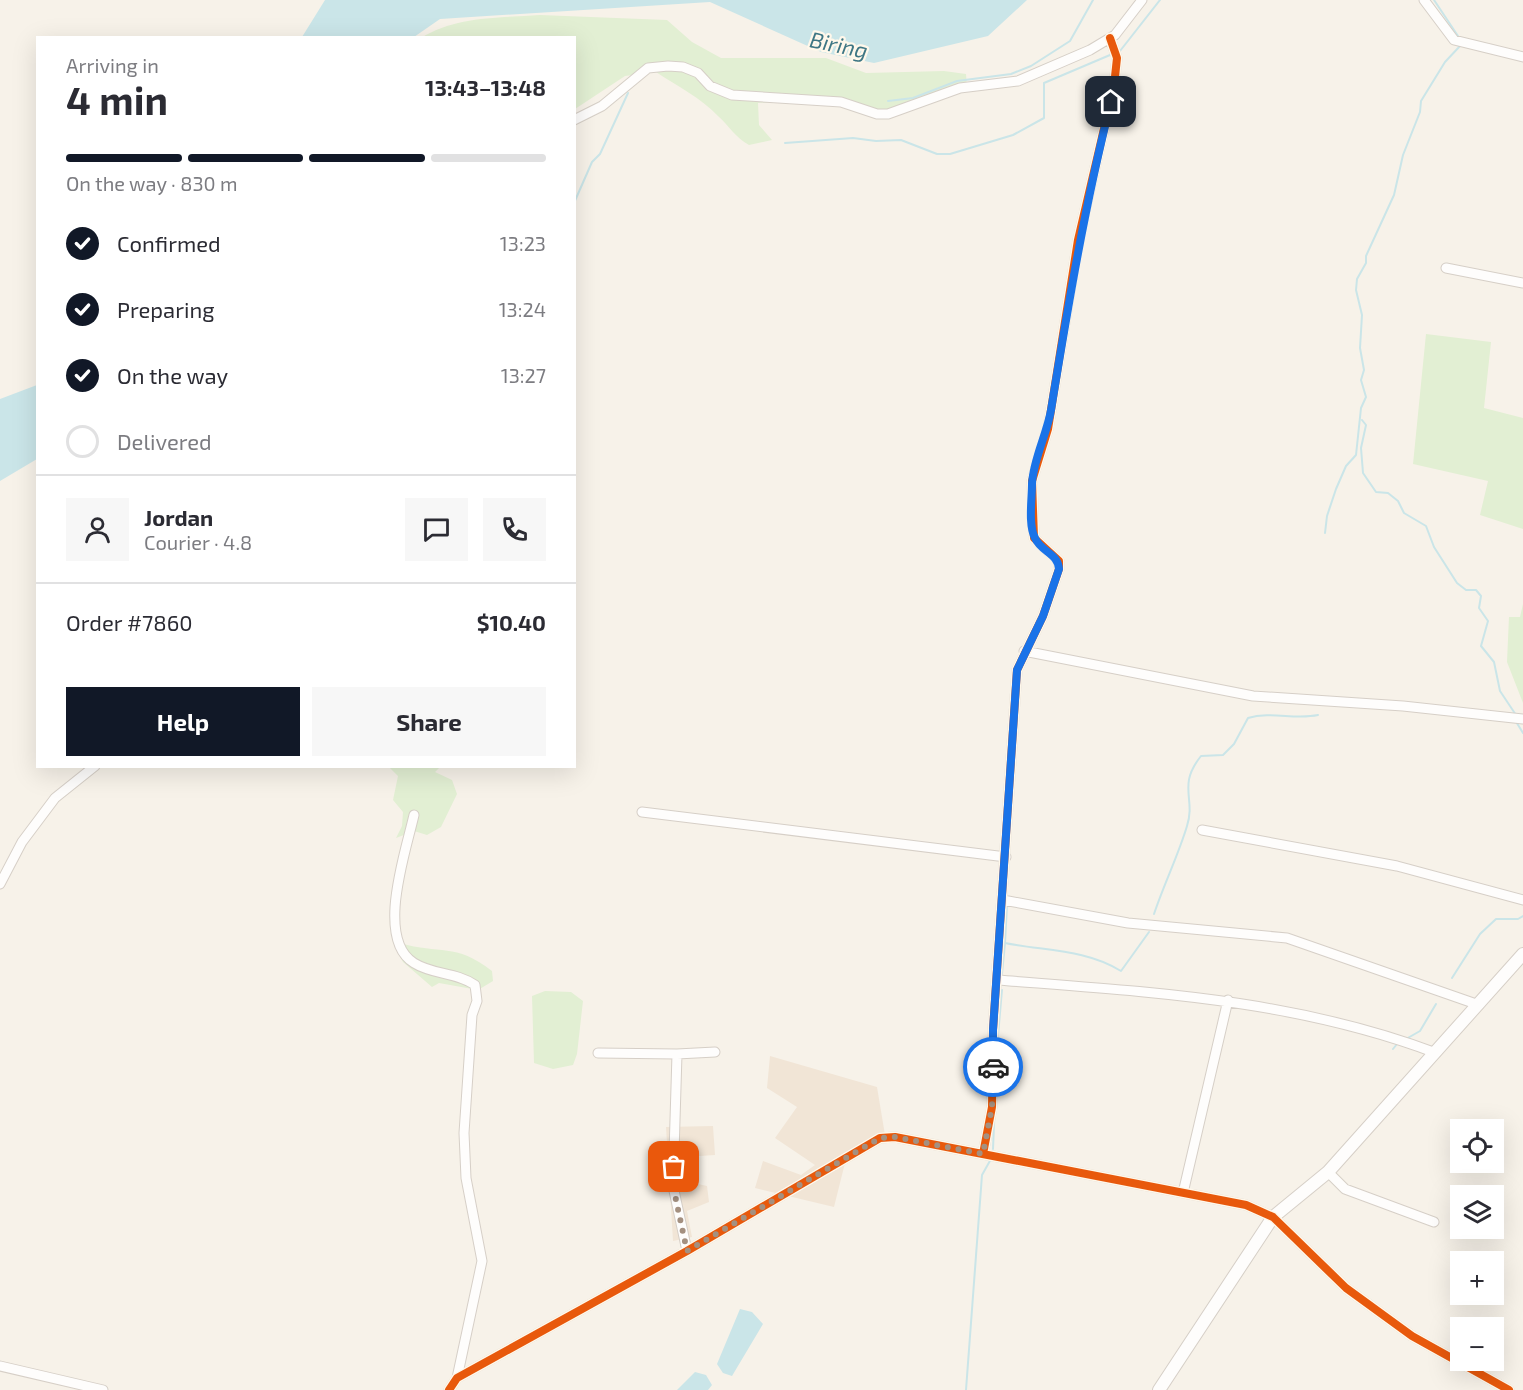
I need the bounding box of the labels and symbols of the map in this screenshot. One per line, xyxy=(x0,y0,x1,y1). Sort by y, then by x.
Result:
water label: Biring xyxy=(808,25,870,63)
pin xyxy=(1085,76,1136,127)
courier xyxy=(963,1037,1023,1097)
pin xyxy=(648,1141,699,1192)

